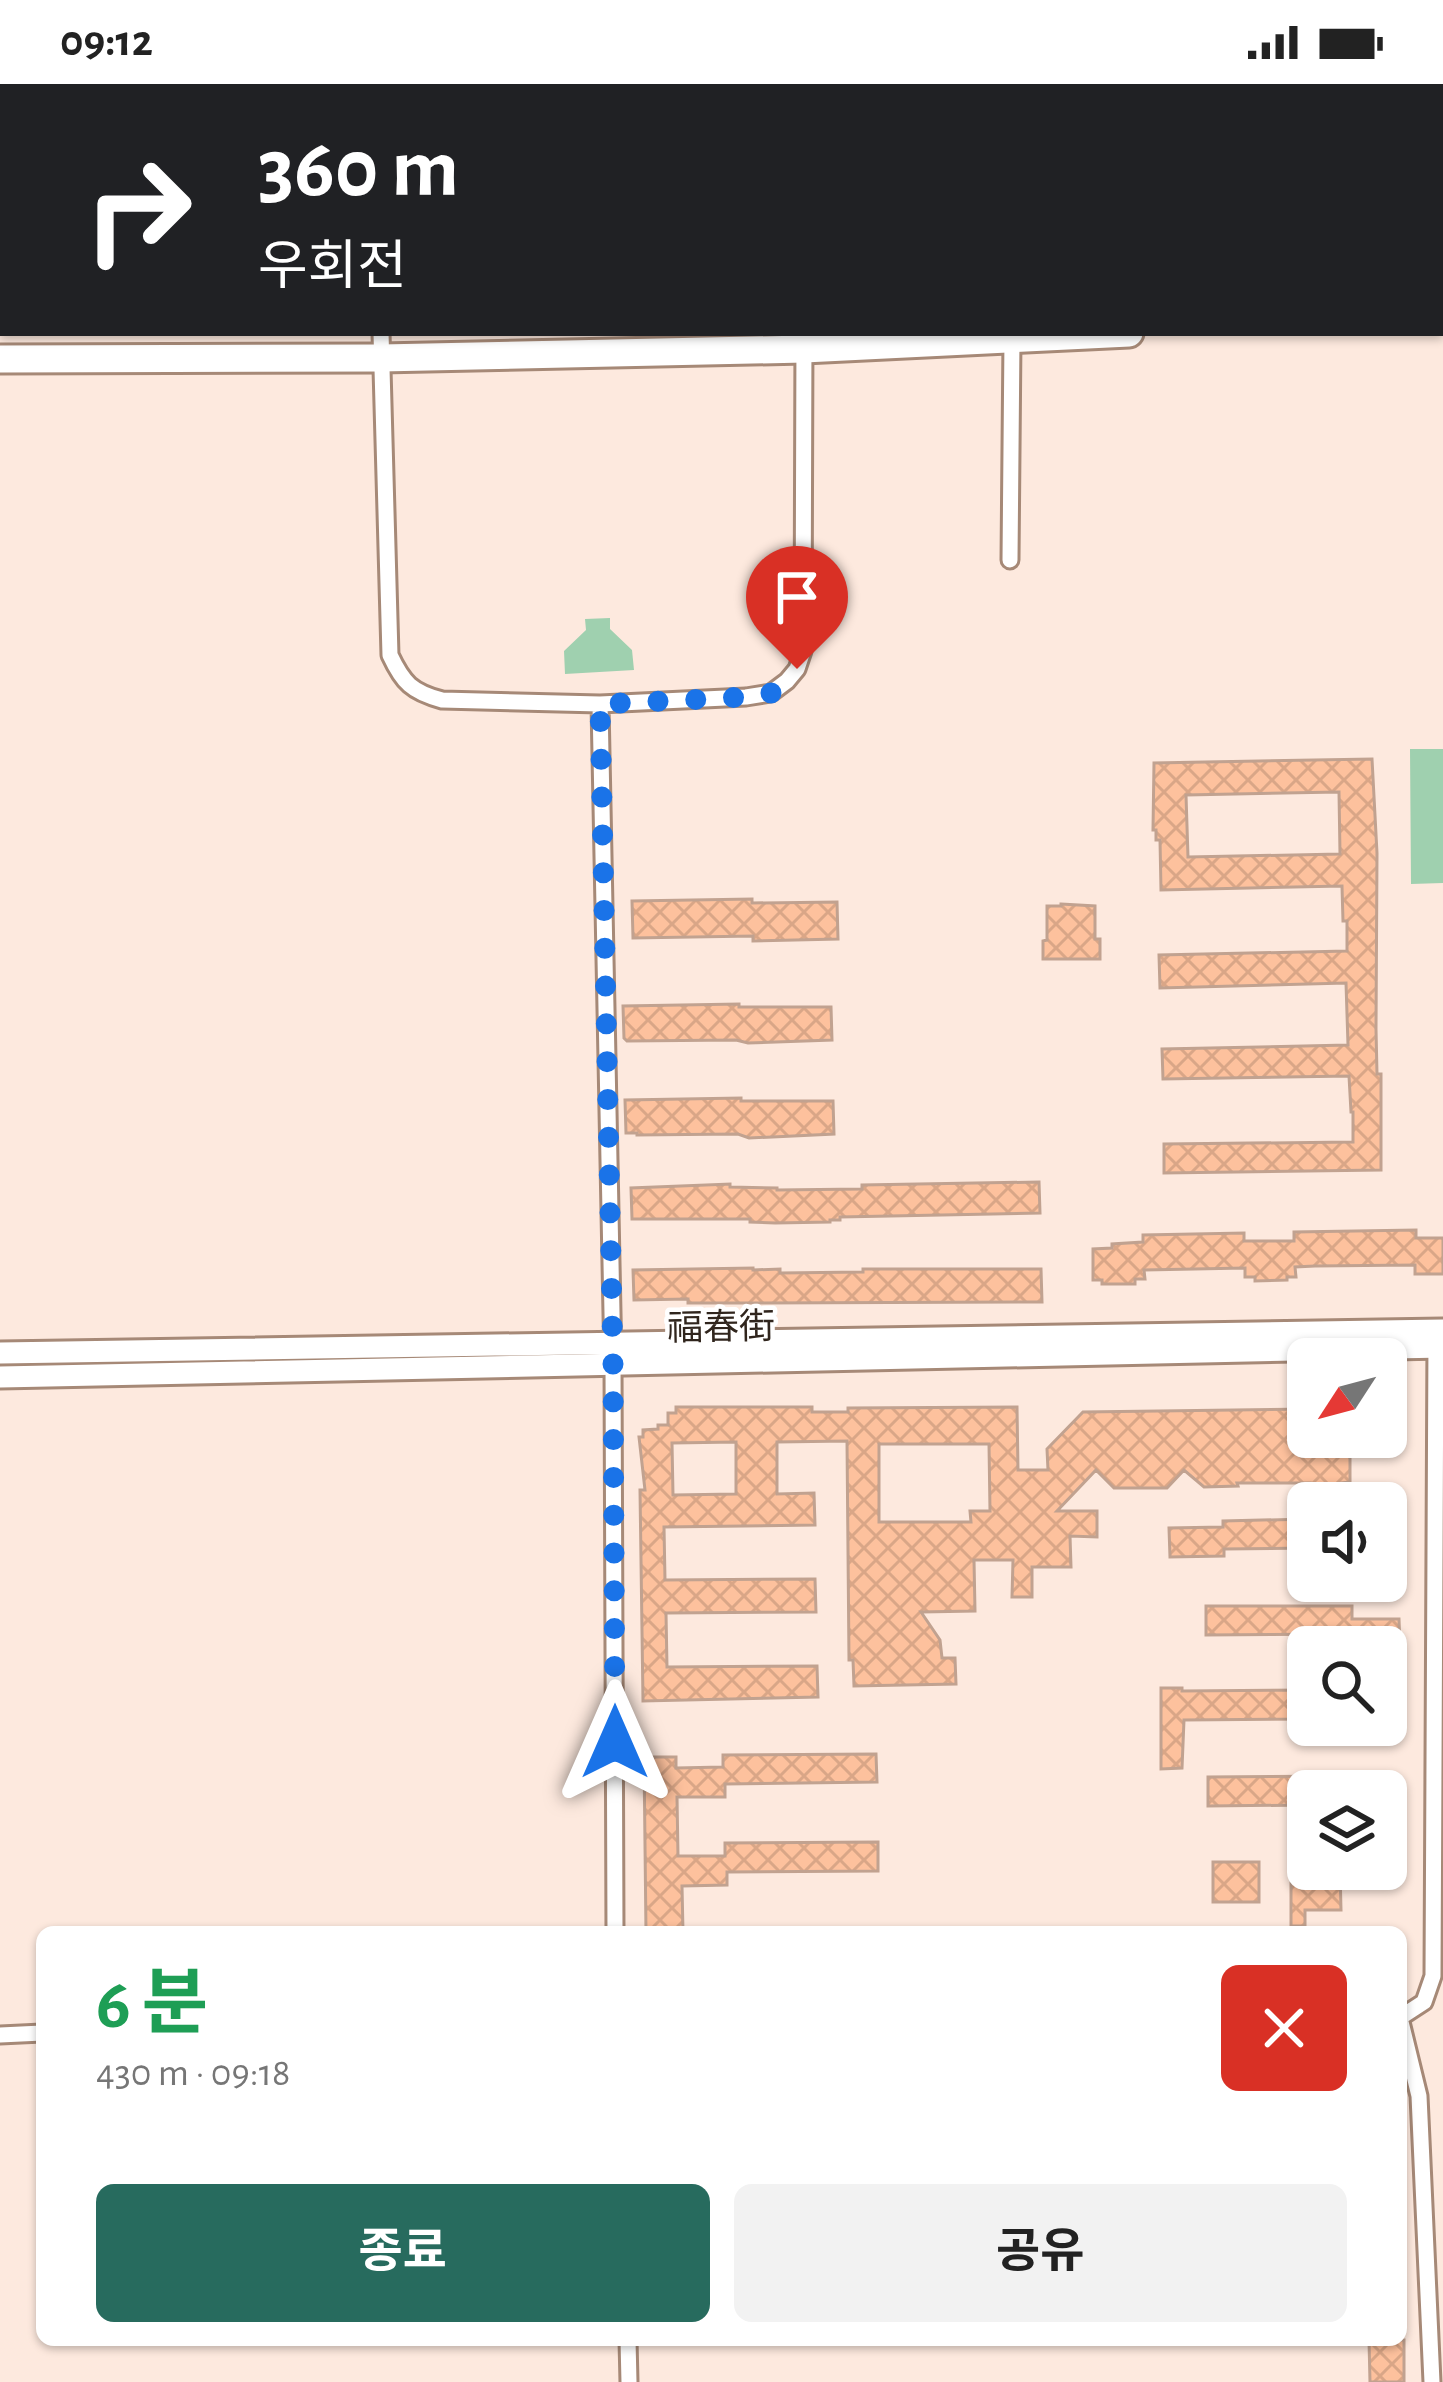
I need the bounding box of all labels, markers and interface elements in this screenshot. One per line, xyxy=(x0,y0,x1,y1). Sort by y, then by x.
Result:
text: 09:12 xyxy=(60,19,153,64)
text: 360 m xyxy=(258,128,459,212)
icon: right xyxy=(60,132,216,288)
text: 우회전 xyxy=(258,241,407,295)
pin xyxy=(746,546,848,669)
icon: arrive xyxy=(764,564,830,630)
street label: 福春街 xyxy=(667,1307,775,1347)
north arrow xyxy=(1287,1338,1407,1458)
map controls xyxy=(1287,1338,1407,1890)
button: sound xyxy=(1287,1482,1407,1602)
button: search xyxy=(1287,1626,1407,1746)
position arrow xyxy=(552,1679,678,1805)
button: layers xyxy=(1287,1770,1407,1890)
button: close xyxy=(1221,1965,1347,2091)
text: 6 분 xyxy=(96,1969,208,2041)
text: 430 m · 09:18 xyxy=(96,2054,291,2093)
button: 종료 xyxy=(96,2184,710,2322)
button: 공유 xyxy=(734,2184,1347,2322)

